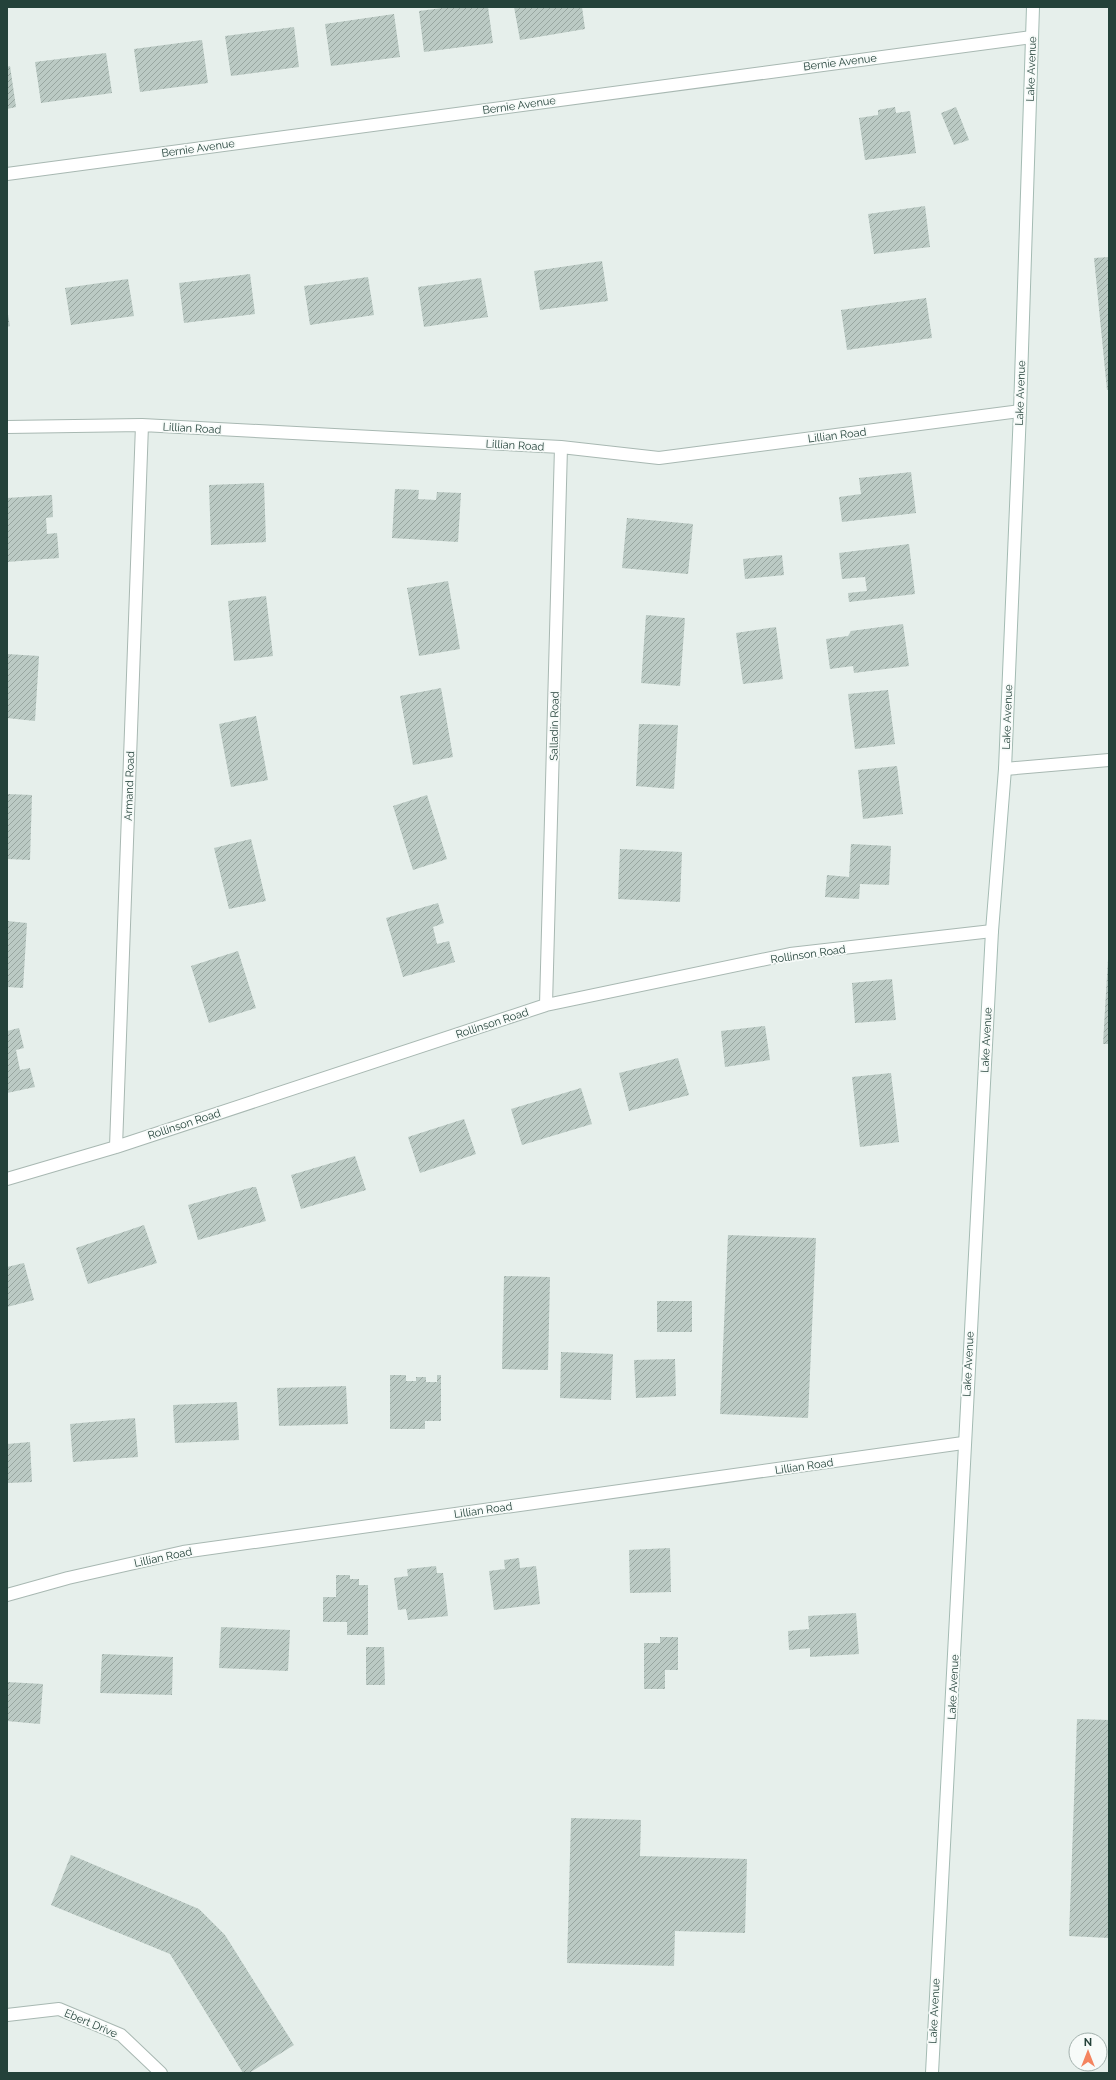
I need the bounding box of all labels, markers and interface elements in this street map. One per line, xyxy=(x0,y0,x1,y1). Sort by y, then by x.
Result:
street label: Lake Avenue xyxy=(1024,36,1039,102)
street label: Bernie Avenue xyxy=(803,51,878,73)
street label: Bernie Avenue xyxy=(482,94,557,117)
street label: Bernie Avenue xyxy=(161,137,236,160)
street label: Lake Avenue xyxy=(1013,360,1028,426)
street label: Lillian Road xyxy=(162,420,222,437)
street label: Lillian Road xyxy=(807,425,867,446)
street label: Lillian Road xyxy=(485,437,545,454)
street label: Lake Avenue xyxy=(1000,684,1015,750)
street label: Salladin Road xyxy=(547,691,562,761)
street label: Armand Road xyxy=(122,751,137,821)
street label: Rollinson Road xyxy=(770,943,847,966)
street label: Rollinson Road xyxy=(454,1006,530,1041)
street label: Lake Avenue xyxy=(978,1006,995,1073)
street label: Rollinson Road xyxy=(146,1107,222,1142)
street label: Lake Avenue xyxy=(960,1330,977,1397)
street label: Lillian Road xyxy=(774,1456,834,1477)
street label: Lillian Road xyxy=(453,1500,513,1521)
street label: Lillian Road xyxy=(133,1545,193,1570)
street label: Lake Avenue xyxy=(945,1653,962,1720)
street label: Lake Avenue xyxy=(926,1977,943,2044)
street label: Ebert Drive xyxy=(62,2006,120,2041)
north arrow xyxy=(1068,2032,1108,2072)
text: N xyxy=(1084,2036,1092,2049)

